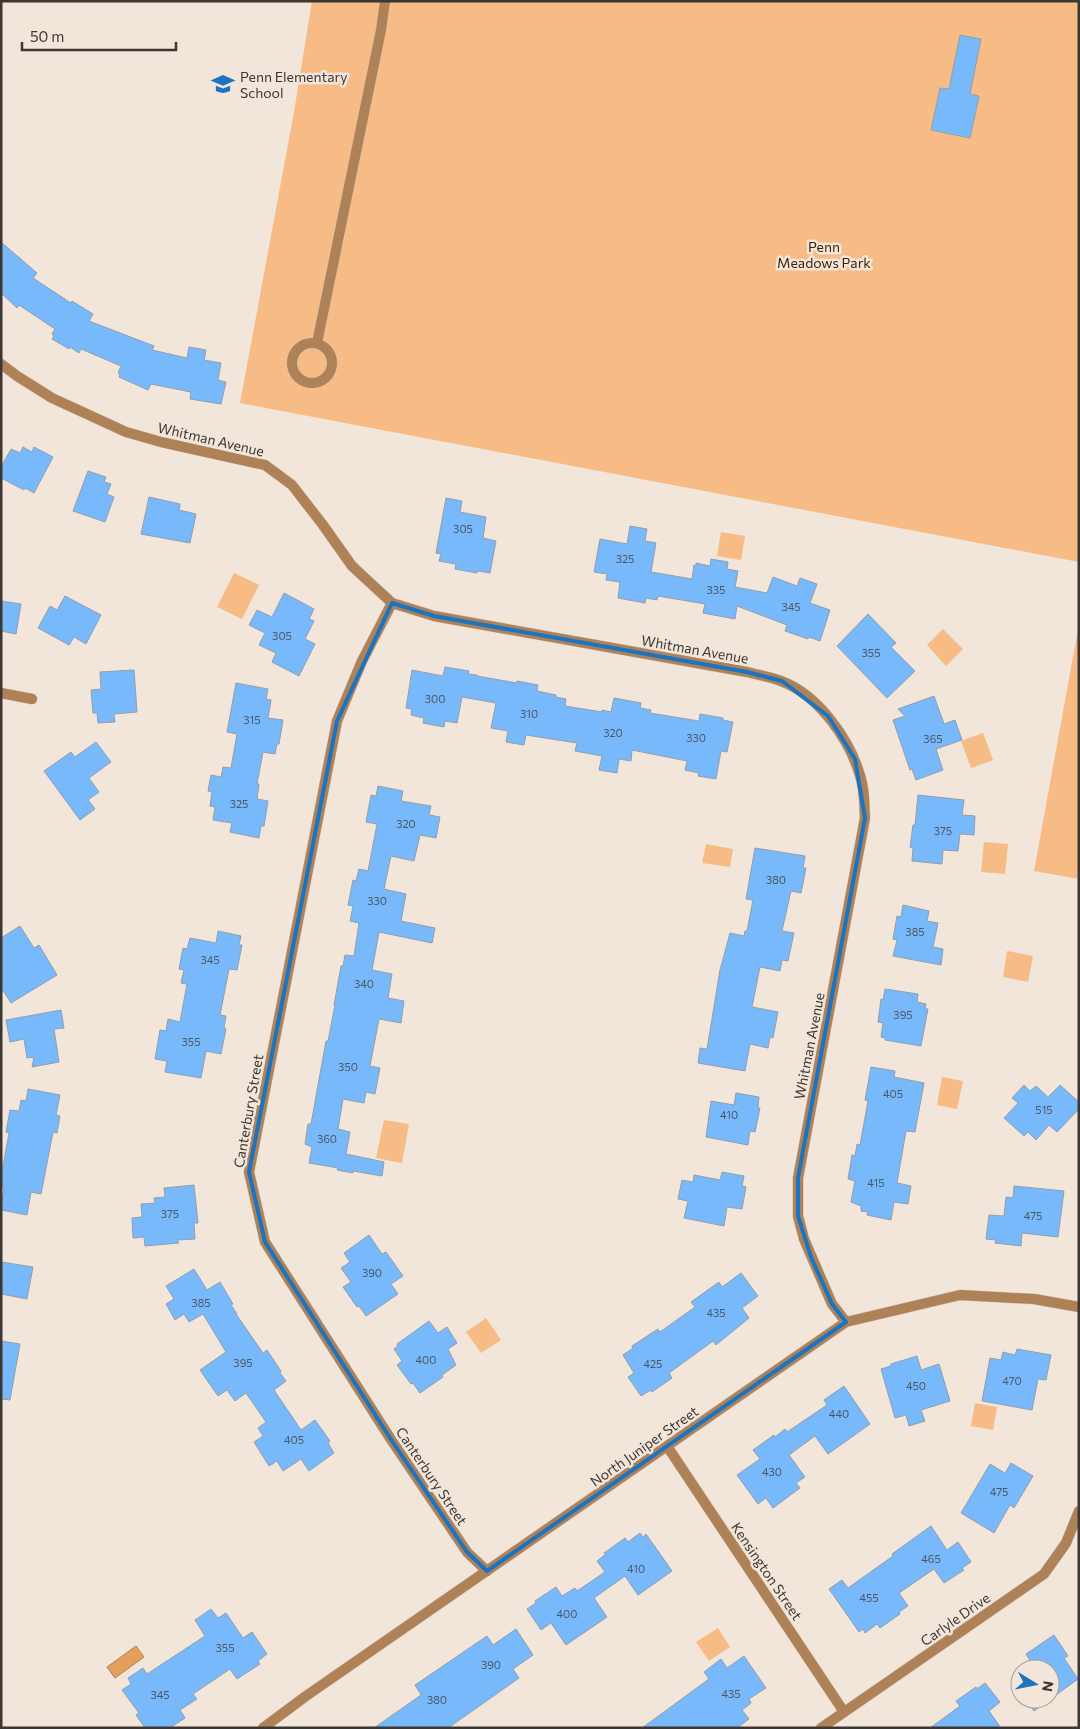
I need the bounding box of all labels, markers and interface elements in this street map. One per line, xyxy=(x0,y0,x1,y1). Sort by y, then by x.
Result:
scale bar xyxy=(22,20,176,52)
text: 50 m xyxy=(30,27,64,45)
place label: Penn Elementary School xyxy=(240,68,347,101)
school or university icon: Penn Elementary School xyxy=(210,71,236,97)
park label: Penn Meadows Park xyxy=(777,238,871,271)
street label: Whitman Avenue xyxy=(156,419,266,459)
house number: 305 xyxy=(453,522,473,535)
house number: 325 xyxy=(616,552,634,565)
house number: 335 xyxy=(707,583,725,596)
house number: 345 xyxy=(781,600,801,613)
house number: 305 xyxy=(272,629,292,642)
street label: Whitman Avenue xyxy=(640,631,750,667)
house number: 355 xyxy=(862,646,880,659)
house number: 300 xyxy=(425,692,445,705)
house number: 310 xyxy=(520,707,538,720)
house number: 315 xyxy=(243,713,261,726)
house number: 320 xyxy=(603,726,623,739)
house number: 330 xyxy=(686,731,706,744)
house number: 365 xyxy=(923,732,943,745)
house number: 325 xyxy=(230,797,248,810)
house number: 320 xyxy=(396,817,416,830)
house number: 375 xyxy=(934,824,952,837)
house number: 380 xyxy=(766,873,786,886)
house number: 330 xyxy=(367,894,387,907)
house number: 385 xyxy=(905,925,925,938)
house number: 345 xyxy=(200,953,220,966)
house number: 340 xyxy=(354,977,374,990)
street label: Whitman Avenue xyxy=(790,991,828,1101)
house number: 395 xyxy=(893,1008,913,1021)
house number: 355 xyxy=(182,1035,200,1048)
street label: Canterbury Street xyxy=(230,1053,266,1169)
house number: 350 xyxy=(338,1060,358,1073)
house number: 405 xyxy=(883,1087,903,1100)
house number: 515 xyxy=(1035,1103,1053,1116)
house number: 410 xyxy=(720,1108,738,1121)
house number: 360 xyxy=(317,1132,337,1145)
house number: 415 xyxy=(867,1176,885,1189)
house number: 375 xyxy=(161,1207,179,1220)
house number: 475 xyxy=(1024,1209,1042,1222)
house number: 390 xyxy=(362,1266,382,1279)
house number: 385 xyxy=(191,1296,211,1309)
house number: 435 xyxy=(706,1306,726,1319)
house number: 400 xyxy=(416,1353,436,1366)
house number: 395 xyxy=(233,1356,253,1369)
house number: 425 xyxy=(644,1357,662,1370)
house number: 470 xyxy=(1002,1374,1022,1387)
house number: 450 xyxy=(906,1379,926,1392)
street label: North Juniper Street xyxy=(587,1402,702,1490)
house number: 440 xyxy=(829,1407,849,1420)
street label: Canterbury Street xyxy=(393,1424,471,1529)
house number: 405 xyxy=(284,1433,304,1446)
house number: 430 xyxy=(762,1465,782,1478)
house number: 475 xyxy=(990,1485,1008,1498)
street label: Kensington Street xyxy=(728,1519,806,1623)
house number: 465 xyxy=(921,1552,941,1565)
house number: 410 xyxy=(627,1562,645,1575)
street label: Carlyle Drive xyxy=(917,1589,993,1649)
house number: 455 xyxy=(859,1591,879,1604)
house number: 400 xyxy=(557,1607,577,1620)
house number: 355 xyxy=(216,1641,234,1654)
house number: 390 xyxy=(481,1658,501,1671)
north arrow xyxy=(1010,1659,1060,1709)
text: N xyxy=(1039,1680,1058,1693)
house number: 435 xyxy=(721,1687,741,1700)
house number: 345 xyxy=(150,1688,170,1701)
house number: 380 xyxy=(427,1693,447,1706)

